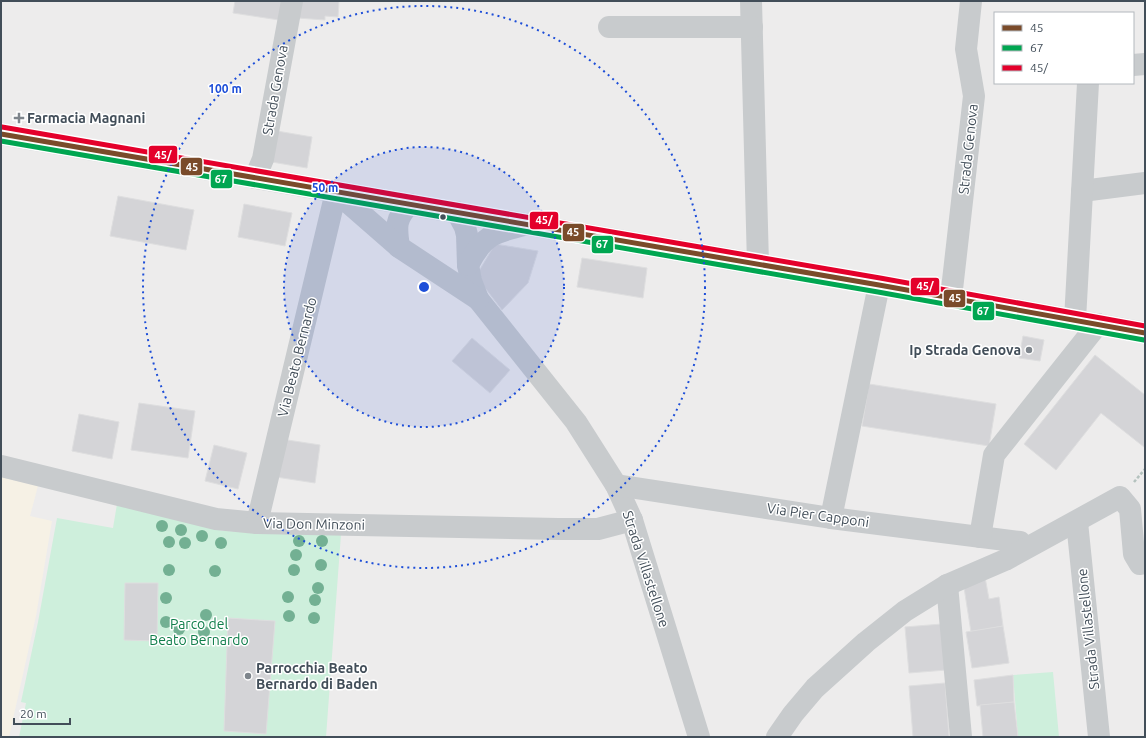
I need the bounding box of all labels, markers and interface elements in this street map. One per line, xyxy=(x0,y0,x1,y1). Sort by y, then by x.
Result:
legend xyxy=(994,12,1134,84)
text: 45 xyxy=(1030,21,1044,34)
text: 67 xyxy=(1030,41,1044,54)
street label: Strada Genova xyxy=(259,44,291,136)
text: 45/ xyxy=(1030,61,1049,74)
text: 100 m xyxy=(208,82,242,95)
street label: Strada Genova xyxy=(955,103,981,195)
place label: Farmacia Magnani xyxy=(27,110,145,126)
marker: Farmacia Magnani xyxy=(14,113,24,123)
line badge: 45/ xyxy=(148,145,178,164)
text: 45/ xyxy=(154,149,172,161)
line badge: 45 xyxy=(180,157,203,176)
text: 45 xyxy=(186,161,198,173)
line badge: 67 xyxy=(210,169,233,189)
text: 67 xyxy=(215,173,227,185)
text: 50 m xyxy=(312,181,338,194)
line badge: 45/ xyxy=(529,211,559,230)
unlabelled marker xyxy=(438,212,448,222)
text: 45/ xyxy=(535,214,553,226)
line badge: 45 xyxy=(562,223,585,242)
text: 45 xyxy=(567,226,579,238)
line badge: 67 xyxy=(591,235,614,254)
text: 67 xyxy=(596,238,608,250)
line badge: 45/ xyxy=(910,277,940,296)
centre of rings xyxy=(417,280,431,294)
text: 45/ xyxy=(916,280,934,292)
line badge: 45 xyxy=(943,289,966,308)
text: 45 xyxy=(949,292,961,304)
street label: Via Beato Bernardo xyxy=(274,296,320,418)
line badge: 67 xyxy=(972,301,995,321)
text: 67 xyxy=(977,305,989,317)
place label: Ip Strada Genova xyxy=(909,342,1021,358)
marker: Ip Strada Genova xyxy=(1024,345,1034,355)
street label: Via Pier Capponi xyxy=(766,500,870,530)
street label: Strada Villastellone xyxy=(620,509,672,629)
street label: Via Don Minzoni xyxy=(263,515,365,533)
street label: Strada Villastellone xyxy=(1074,568,1102,690)
park label: Parco del Beato Bernardo xyxy=(149,616,249,648)
place label: Parrocchia Beato Bernardo di Baden xyxy=(256,660,378,692)
marker: Parrocchia Beato Bernardo di Baden xyxy=(243,671,253,681)
scale bar xyxy=(14,700,70,726)
text: 20 m xyxy=(20,707,47,720)

